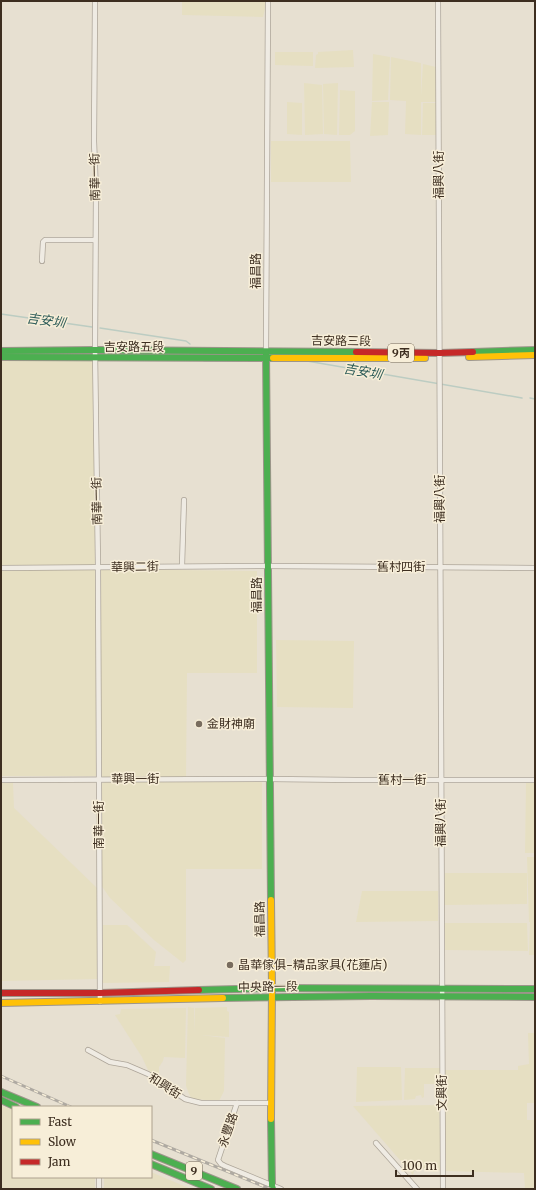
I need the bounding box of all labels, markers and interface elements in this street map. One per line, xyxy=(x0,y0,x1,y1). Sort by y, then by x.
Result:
street label: 福興八街 xyxy=(431,151,446,199)
street label: 南華一街 xyxy=(87,153,102,201)
street label: 福昌路 xyxy=(248,253,263,289)
water label: 吉安圳 xyxy=(25,309,68,332)
street label: 吉安路三段 xyxy=(311,332,371,349)
street label: 吉安路五段 xyxy=(104,339,164,354)
road number: 9丙 xyxy=(388,344,414,362)
water label: 吉安圳 xyxy=(342,360,386,384)
street label: 福興八街 xyxy=(432,475,447,523)
street label: 南華一街 xyxy=(89,477,104,525)
street label: 華興二街 xyxy=(111,559,159,574)
street label: 舊村四街 xyxy=(377,559,425,574)
street label: 福昌路 xyxy=(249,577,264,613)
place label: 金財神廟 xyxy=(207,716,255,731)
marker: 金財神廟 xyxy=(194,719,204,729)
street label: 華興一街 xyxy=(111,771,159,786)
street label: 舊村一街 xyxy=(378,772,426,787)
street label: 福興八街 xyxy=(433,799,448,847)
street label: 南華一街 xyxy=(91,801,106,849)
street label: 福昌路 xyxy=(252,901,267,937)
place label: 晶華傢俱-精品家具(花蓮店) xyxy=(238,957,387,972)
marker: 晶華傢俱-精品家具(花蓮店) xyxy=(225,960,235,970)
street label: 中央路一段 xyxy=(238,978,298,995)
street label: 和興街 xyxy=(146,1069,184,1102)
street label: 文興街 xyxy=(434,1075,449,1111)
legend xyxy=(12,1106,152,1178)
street label: 永豐路 xyxy=(215,1110,240,1149)
text: Fast xyxy=(48,1114,72,1129)
text: Slow xyxy=(48,1134,77,1149)
scale bar xyxy=(396,1152,473,1178)
text: Jam xyxy=(47,1154,71,1169)
text: 100 m xyxy=(402,1158,437,1173)
road number: 9 xyxy=(186,1162,202,1180)

